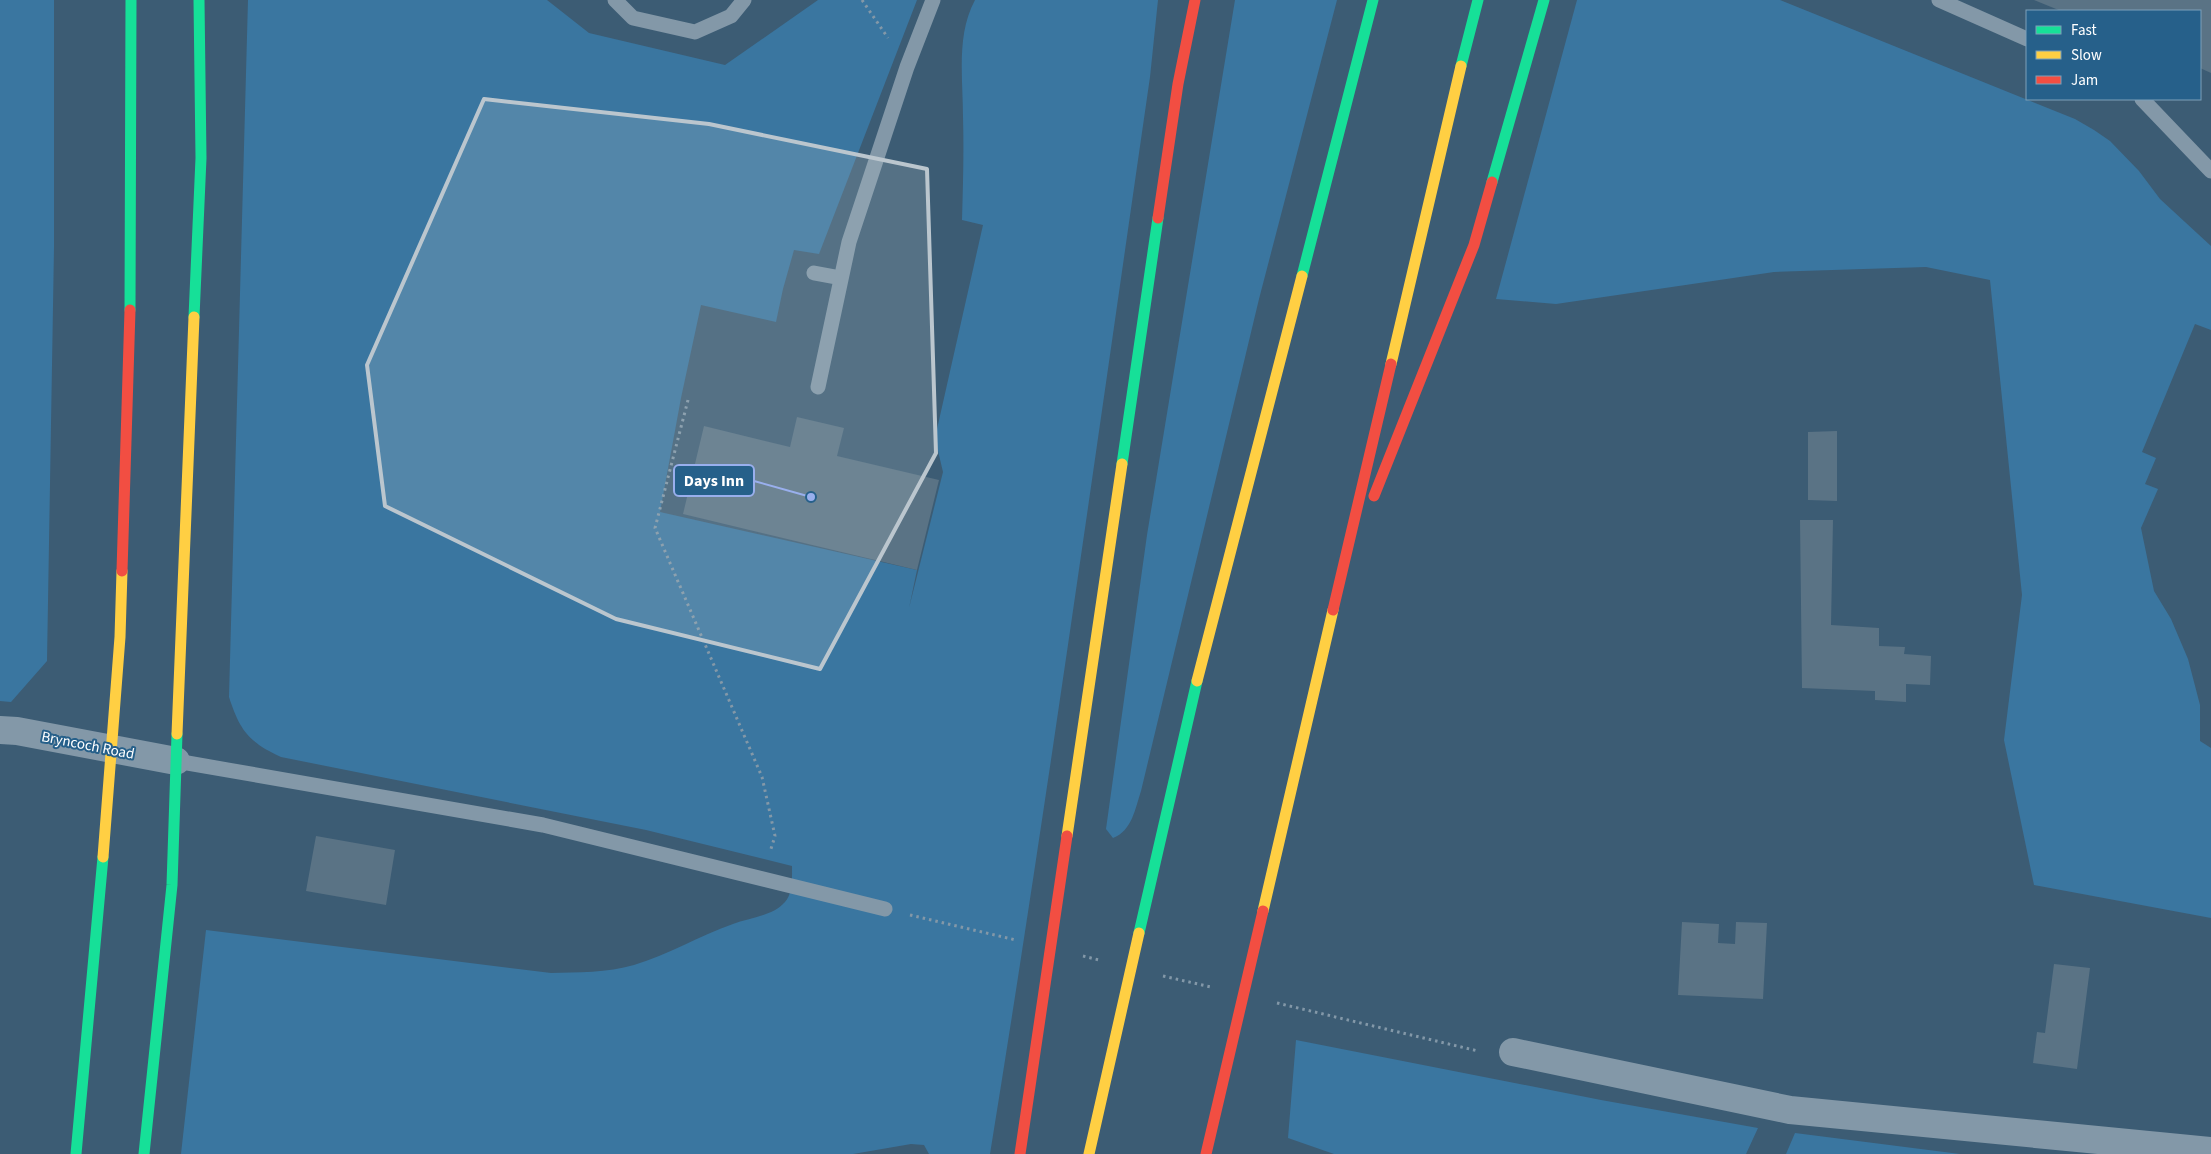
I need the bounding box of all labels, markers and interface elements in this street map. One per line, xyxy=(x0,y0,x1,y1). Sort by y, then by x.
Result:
legend xyxy=(2026,10,2201,100)
text: Fast xyxy=(2071,20,2097,41)
text: Slow xyxy=(2071,45,2102,66)
text: Jam xyxy=(2071,70,2098,91)
callout: Days Inn xyxy=(674,465,754,496)
text: Days Inn xyxy=(684,470,744,492)
street label: Bryncoch Road xyxy=(40,726,136,765)

